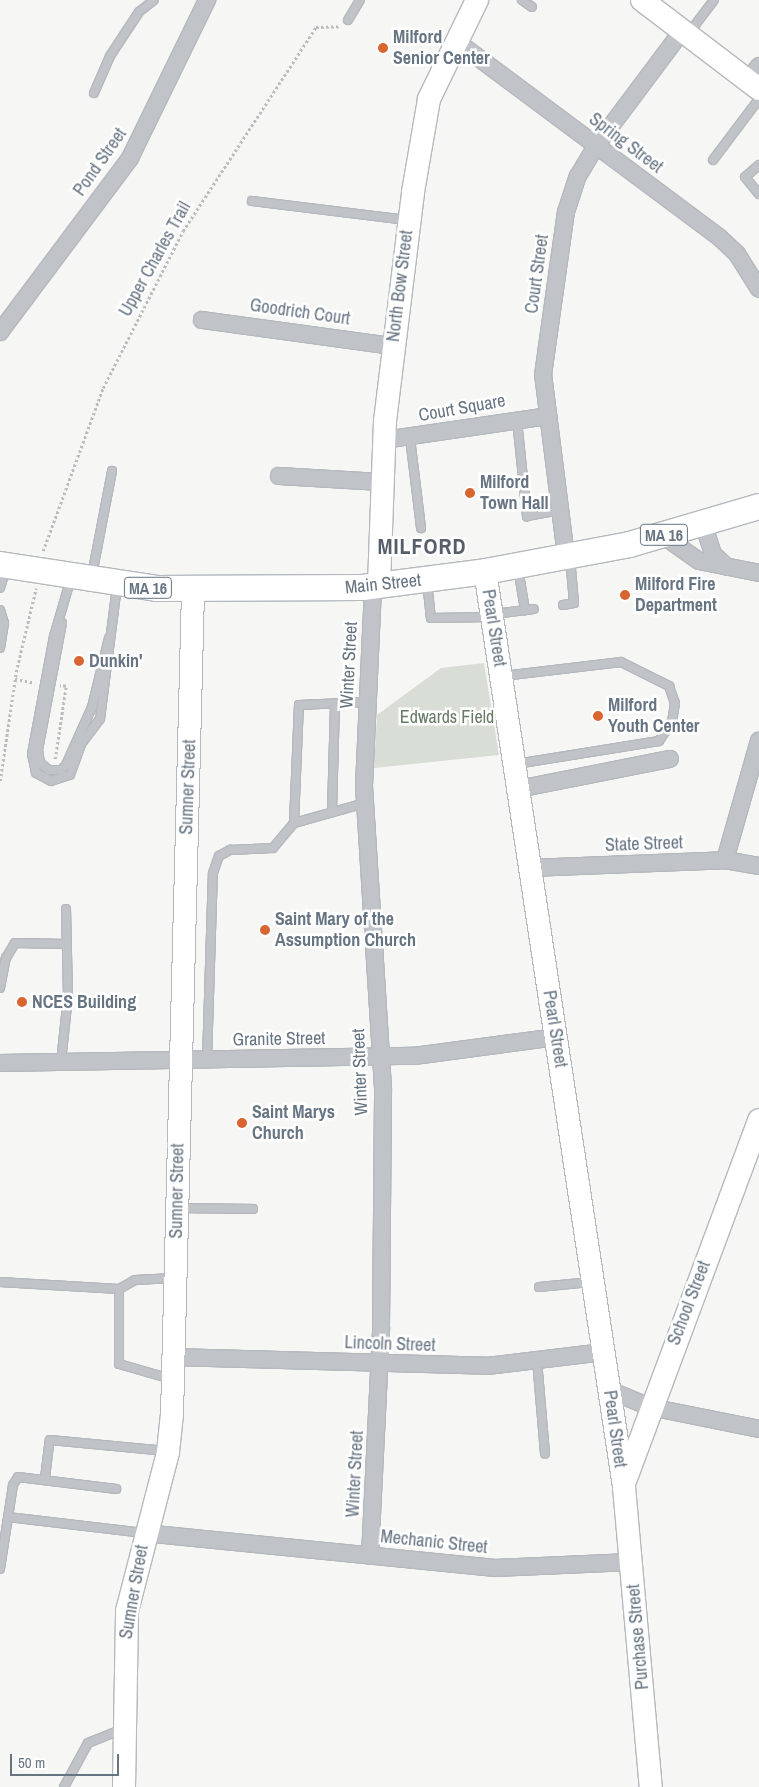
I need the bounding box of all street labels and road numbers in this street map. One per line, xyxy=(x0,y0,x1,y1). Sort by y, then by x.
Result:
street label: Spring Street xyxy=(585,108,667,178)
street label: Pond Street xyxy=(69,124,131,200)
street label: Upper Charles Trail xyxy=(114,198,196,320)
street label: North Bow Street xyxy=(382,229,418,343)
street label: Court Street xyxy=(521,233,553,315)
street label: Goodrich Court xyxy=(249,294,351,330)
street label: Court Square xyxy=(417,390,507,426)
road number: MA 16 xyxy=(639,522,689,548)
street label: Main Street xyxy=(344,569,422,599)
road number: MA 16 xyxy=(123,574,173,602)
street label: Pearl Street xyxy=(477,588,511,668)
street label: Winter Street xyxy=(336,621,362,709)
street label: Sumner Street xyxy=(176,739,200,835)
street label: State Street xyxy=(605,832,683,856)
street label: Pearl Street xyxy=(538,989,572,1069)
street label: Granite Street xyxy=(232,1027,326,1051)
street label: Winter Street xyxy=(348,1028,372,1116)
street label: Sumner Street xyxy=(165,1143,189,1239)
street label: School Street xyxy=(663,1258,715,1348)
street label: Lincoln Street xyxy=(344,1332,436,1356)
street label: Pearl Street xyxy=(599,1389,631,1469)
street label: Winter Street xyxy=(342,1430,368,1518)
street label: Mechanic Street xyxy=(379,1526,489,1558)
street label: Sumner Street xyxy=(115,1543,153,1641)
street label: Purchase Street xyxy=(623,1583,653,1691)

